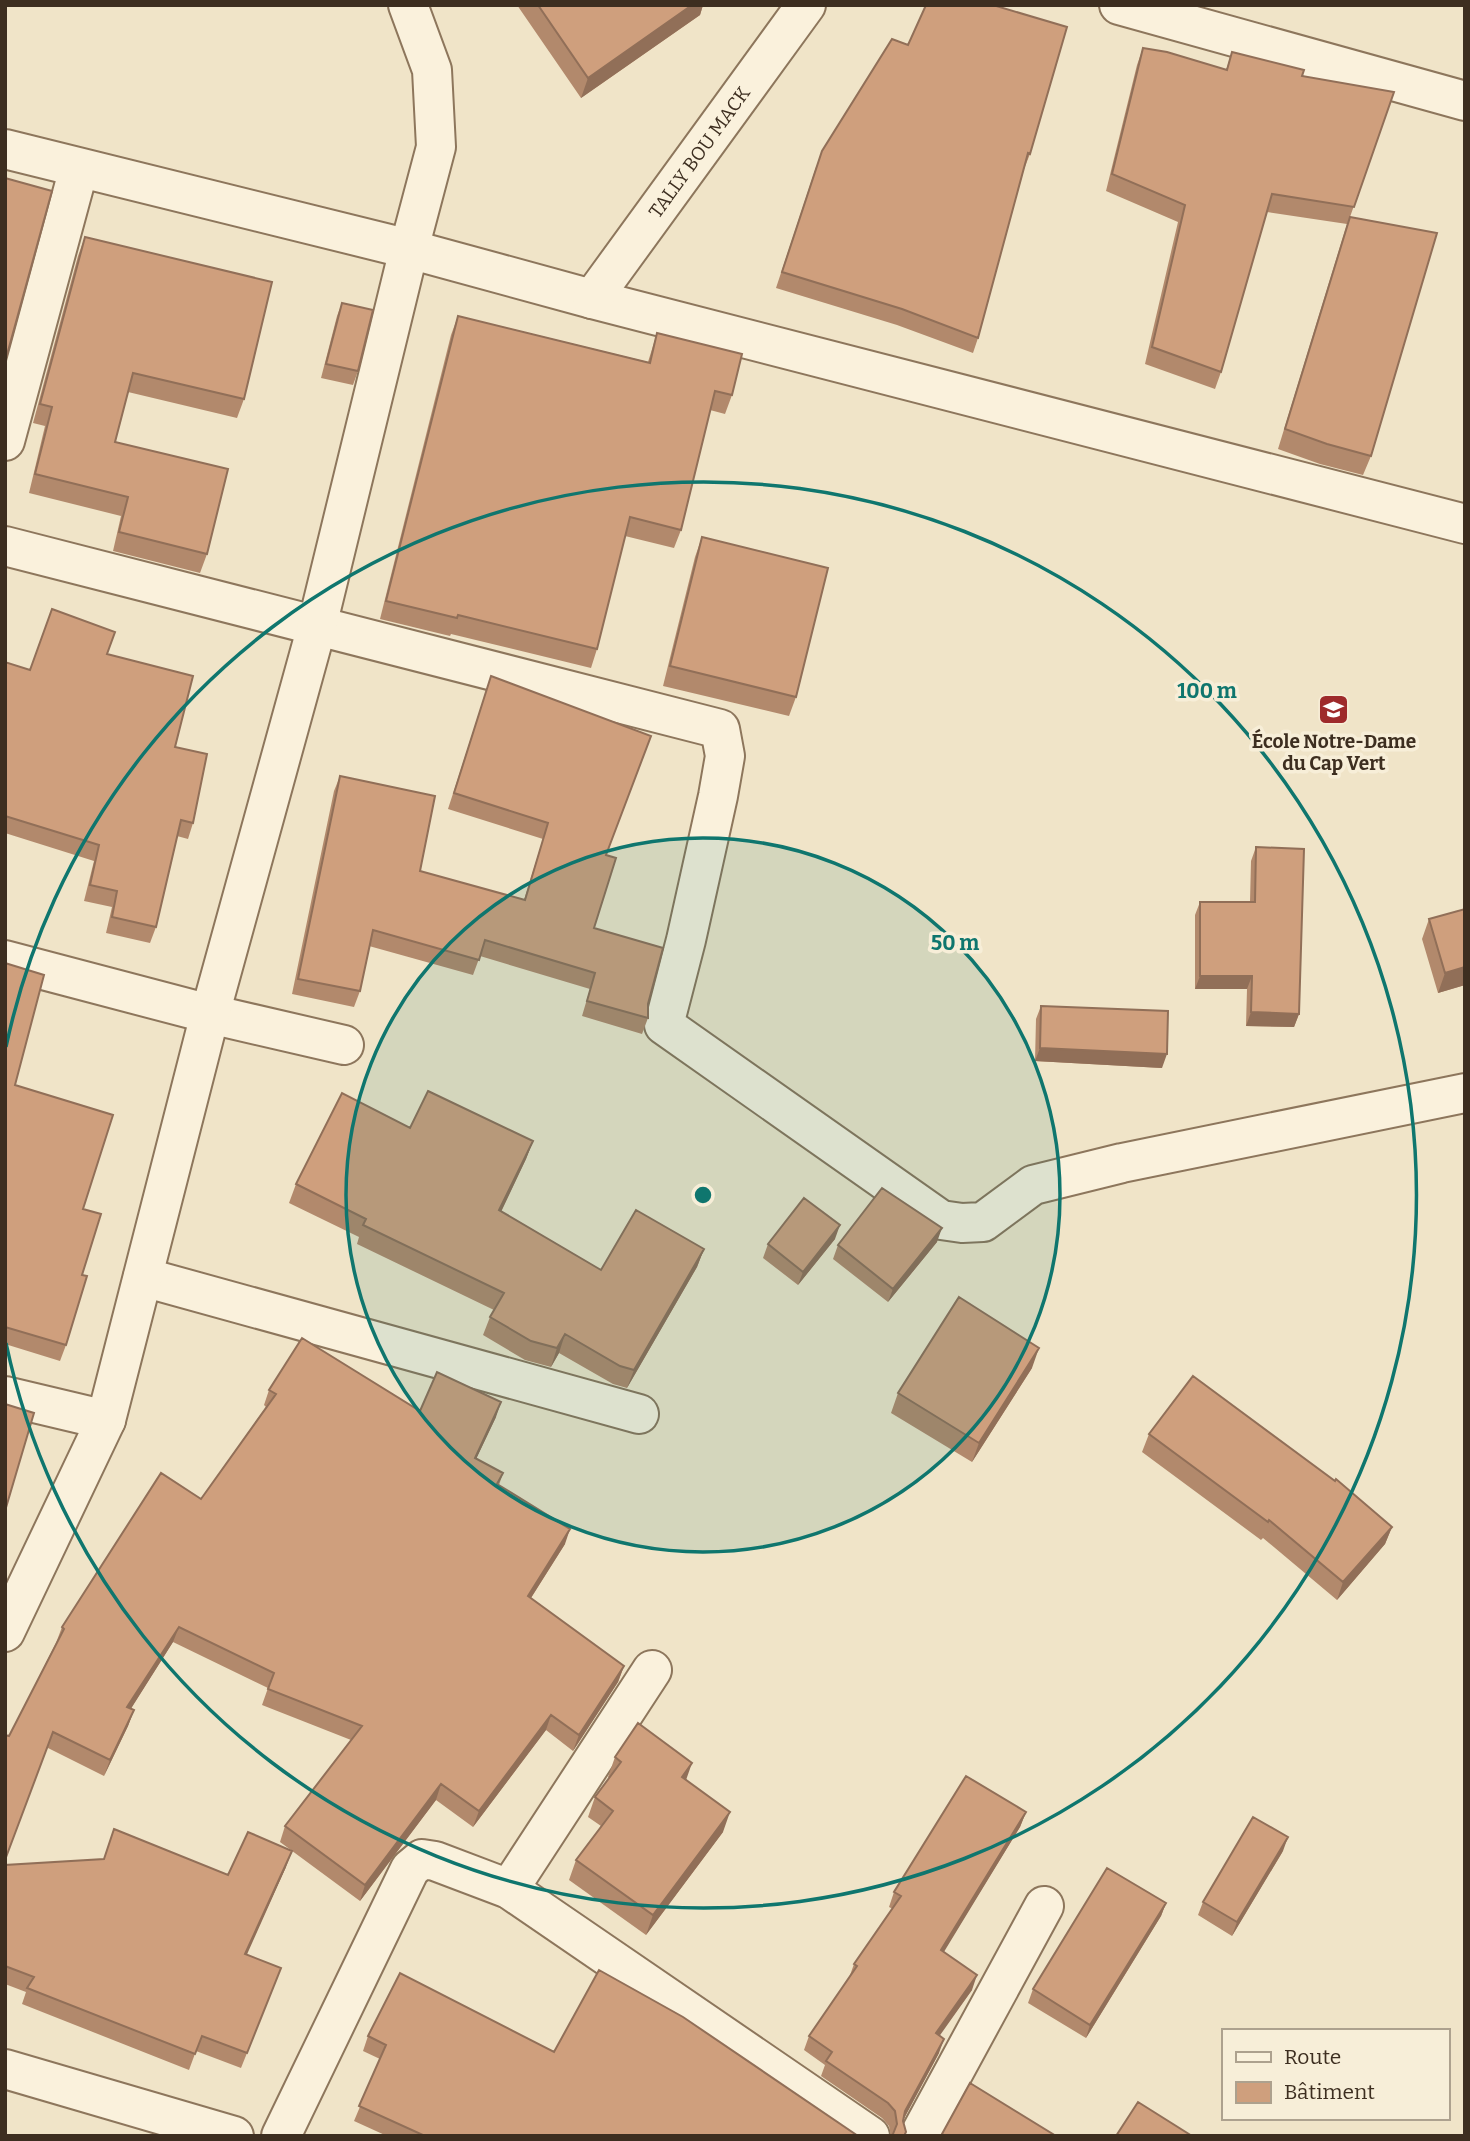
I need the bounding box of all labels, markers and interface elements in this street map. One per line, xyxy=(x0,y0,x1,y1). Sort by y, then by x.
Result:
street label: TALLY BOU MACK xyxy=(644,82,755,222)
text: 100 m xyxy=(1177,678,1237,704)
school or university icon: École Notre-Dame du Cap Vert xyxy=(1317,693,1351,727)
place label: École Notre-Dame du Cap Vert xyxy=(1252,728,1416,775)
text: 50 m xyxy=(931,930,979,956)
centre of rings xyxy=(691,1183,715,1207)
legend xyxy=(1222,2029,1449,2120)
text: Route xyxy=(1284,2044,1341,2070)
text: Bâtiment xyxy=(1284,2079,1375,2105)

